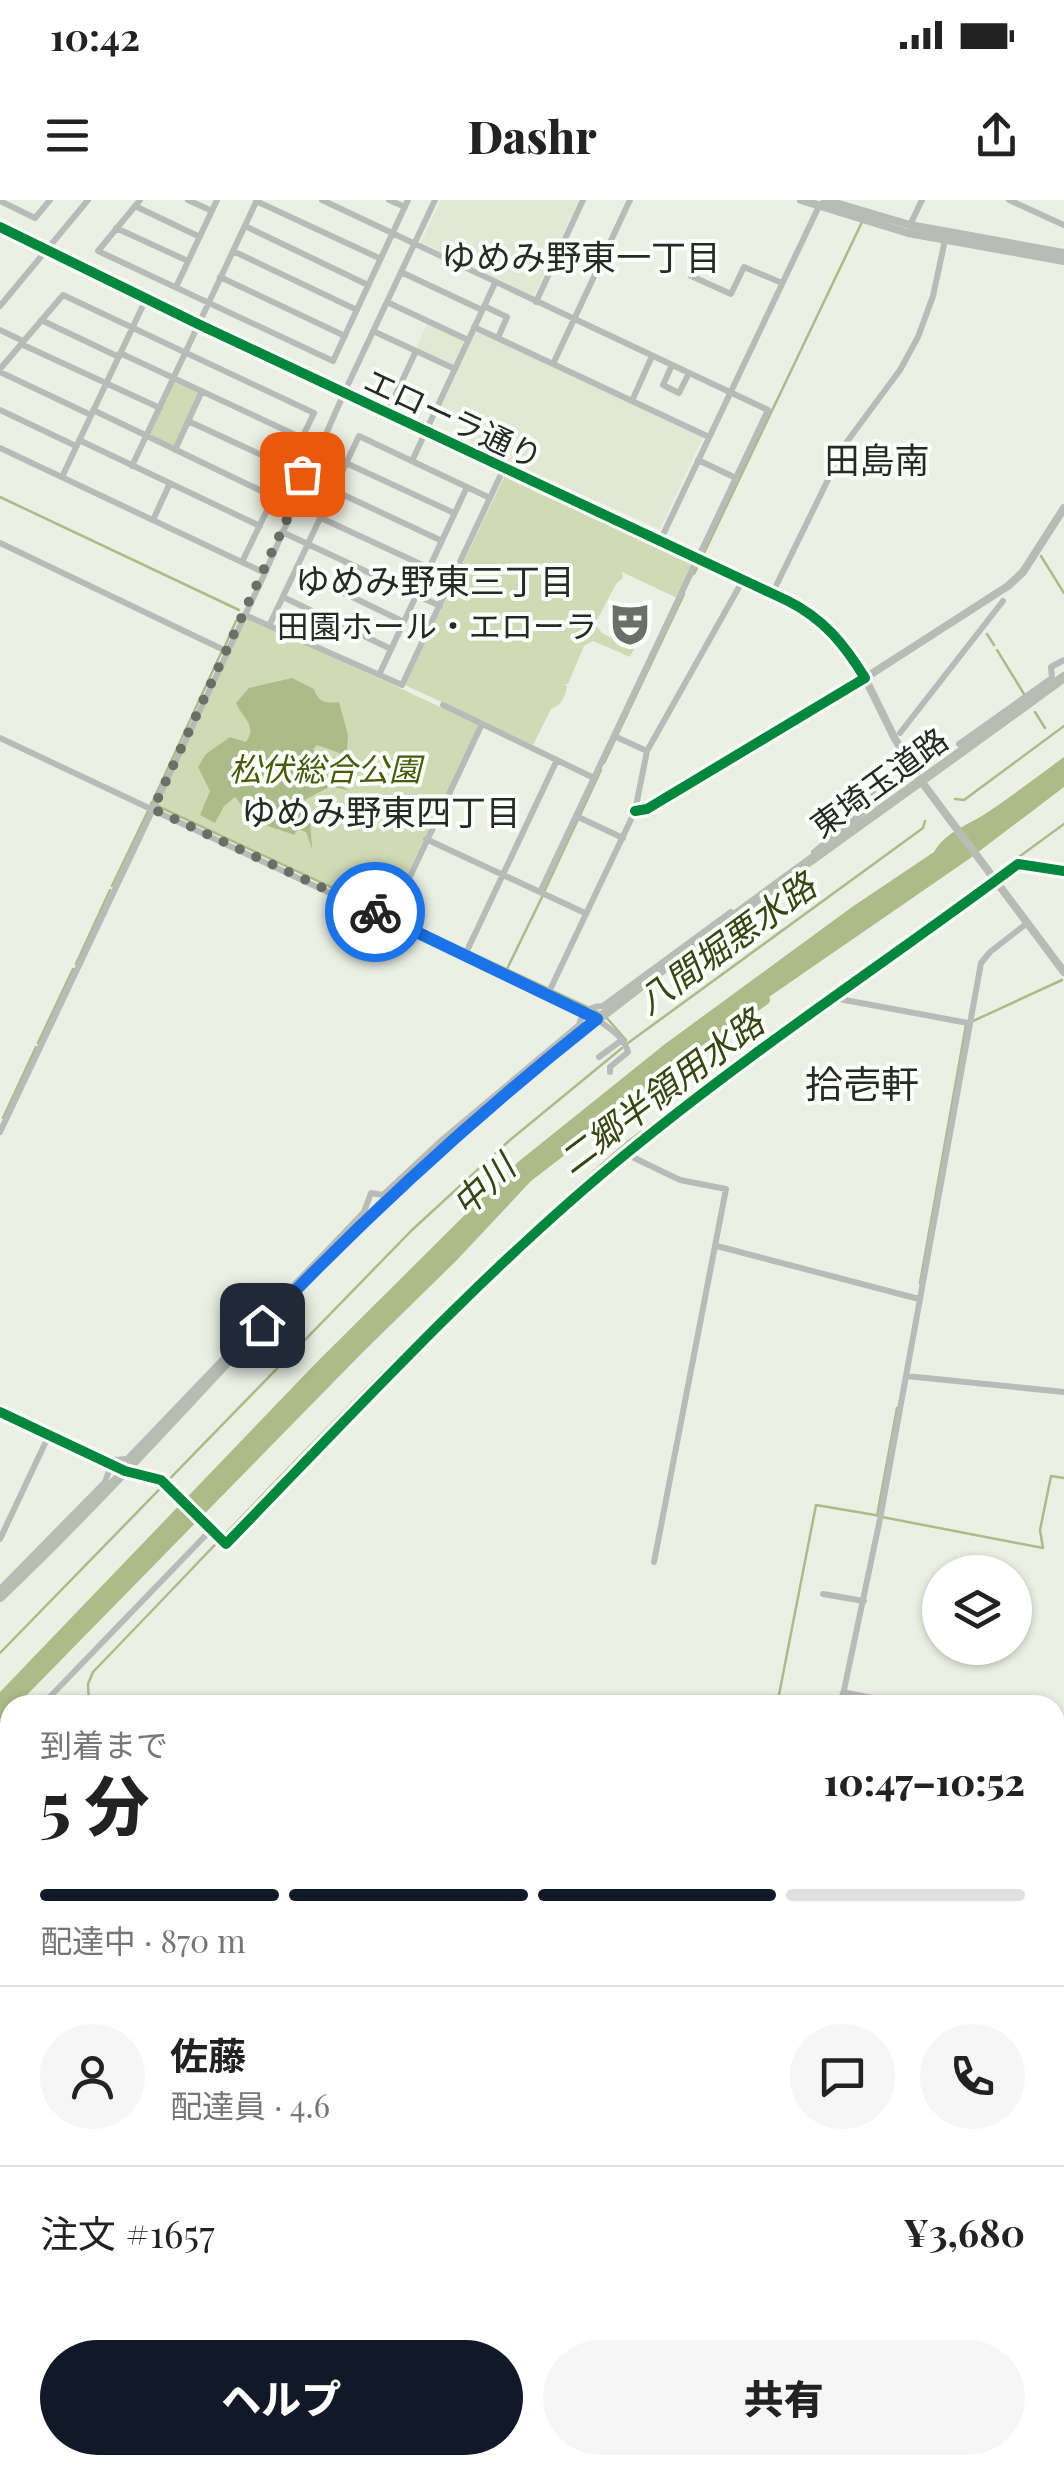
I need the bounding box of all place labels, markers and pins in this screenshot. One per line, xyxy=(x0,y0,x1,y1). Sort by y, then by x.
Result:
pin xyxy=(260,432,345,517)
theatre icon: 田園ホール・エローラ xyxy=(606,600,654,648)
place label: 田園ホール・エローラ xyxy=(277,603,597,646)
pin xyxy=(220,1283,305,1368)

